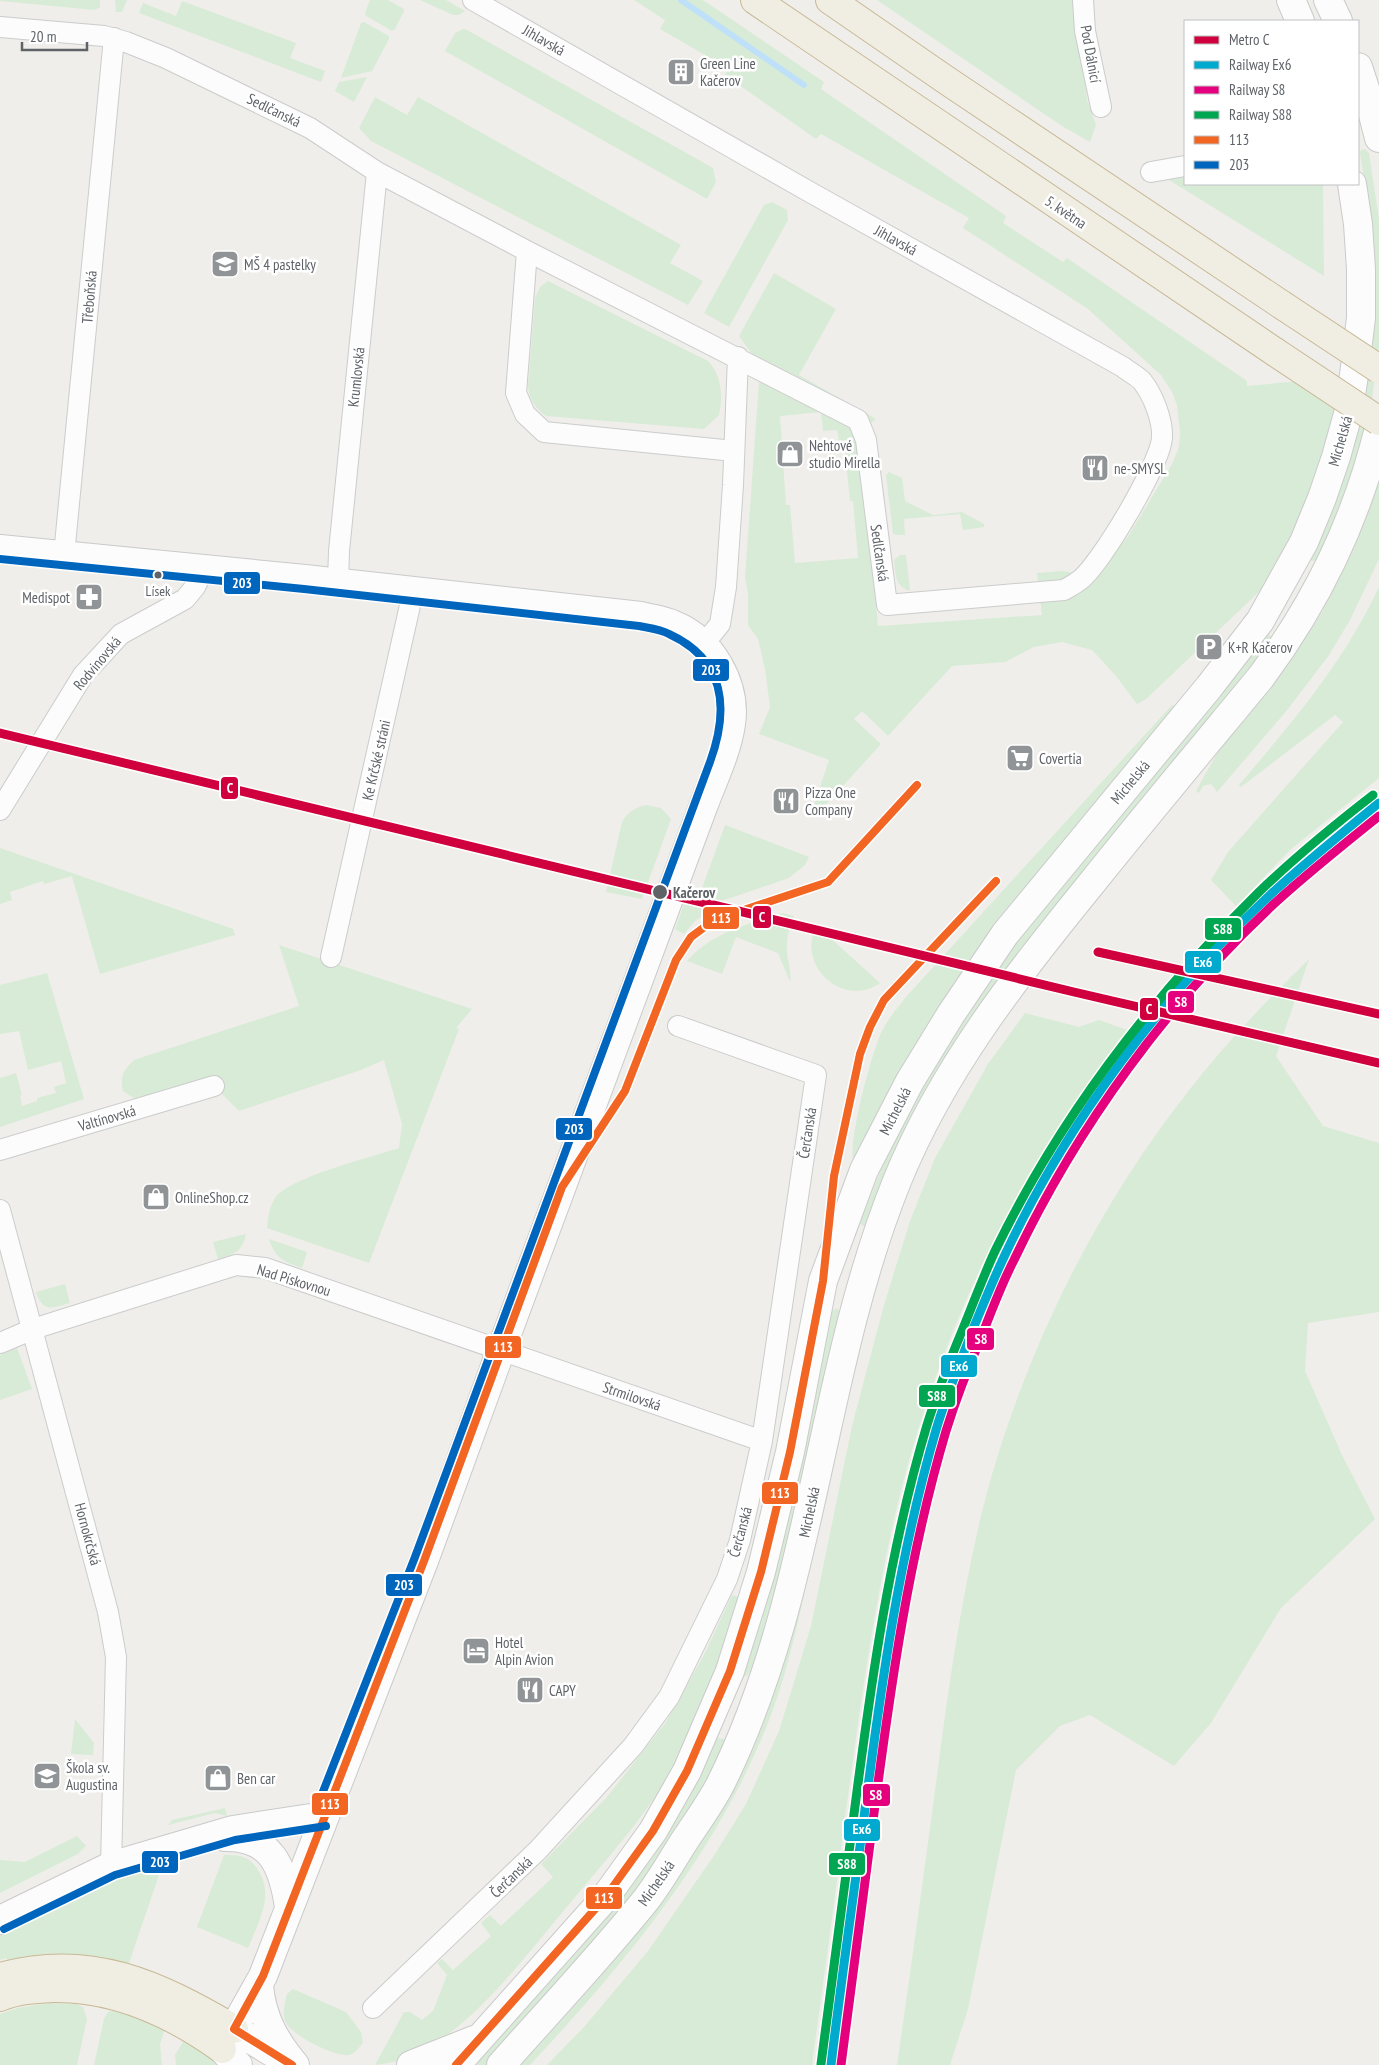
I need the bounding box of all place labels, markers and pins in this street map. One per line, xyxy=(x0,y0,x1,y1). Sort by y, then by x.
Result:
place label: Green Line Kačerov xyxy=(700,54,756,90)
building icon: Green Line Kačerov xyxy=(666,57,696,87)
school or university icon: MŠ 4 pastelky xyxy=(210,249,240,279)
place label: MŠ 4 pastelky xyxy=(244,255,316,274)
place label: Nehtové studio Mirella xyxy=(809,436,880,472)
shop icon: Nehtové studio Mirella xyxy=(775,439,805,469)
restaurant icon: ne-SMYSL xyxy=(1080,453,1110,483)
place label: ne-SMYSL xyxy=(1114,459,1167,478)
marker: Lísek xyxy=(153,570,163,580)
pharmacy icon: Medispot xyxy=(74,582,104,612)
place label: Lísek xyxy=(146,582,171,600)
place label: Medispot xyxy=(22,588,70,607)
parking icon: K+R Kačerov xyxy=(1194,632,1224,662)
place label: K+R Kačerov xyxy=(1228,638,1293,657)
supermarket icon: Covertia xyxy=(1005,743,1035,773)
place label: Covertia xyxy=(1039,749,1082,768)
place label: Pizza One Company xyxy=(805,783,856,819)
restaurant icon: Pizza One Company xyxy=(771,786,801,816)
marker: Kačerov xyxy=(651,883,669,901)
place label: Kačerov xyxy=(673,883,716,902)
shop icon: OnlineShop.cz xyxy=(141,1182,171,1212)
place label: OnlineShop.cz xyxy=(175,1188,249,1207)
place label: Hotel Alpin Avion xyxy=(495,1633,554,1669)
hotel icon: Hotel Alpin Avion xyxy=(461,1636,491,1666)
restaurant icon: CAPY xyxy=(515,1675,545,1705)
place label: CAPY xyxy=(549,1681,576,1700)
place label: Škola sv. Augustina xyxy=(66,1758,118,1794)
school or university icon: Škola sv. Augustina xyxy=(32,1761,62,1791)
shop icon: Ben car xyxy=(203,1763,233,1793)
place label: Ben car xyxy=(237,1769,276,1788)

